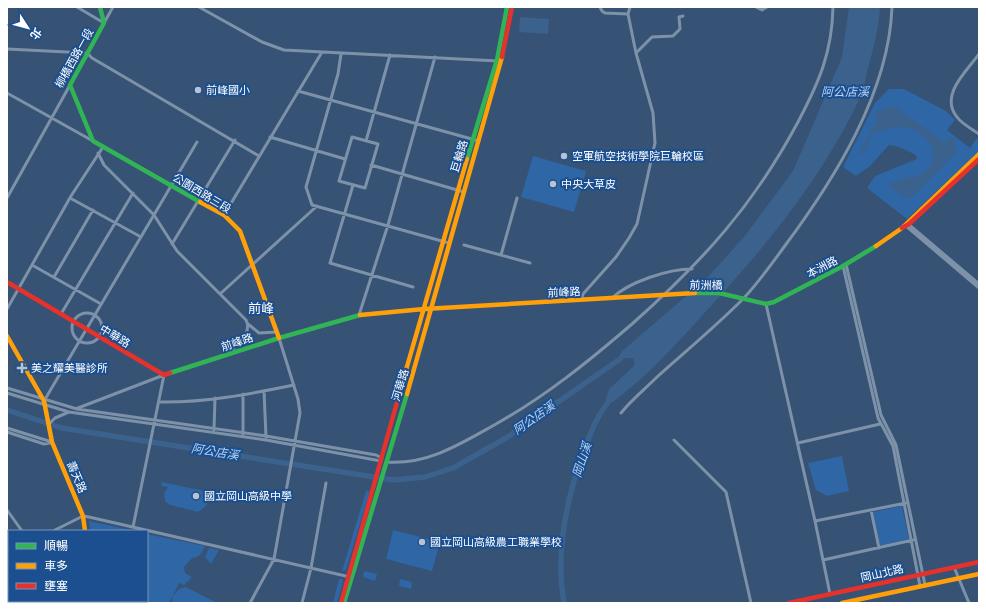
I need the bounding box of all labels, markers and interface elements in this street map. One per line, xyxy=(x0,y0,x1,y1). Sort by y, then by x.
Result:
north arrow xyxy=(8,8,48,48)
text: 北 xyxy=(28,26,44,42)
street label: 柳橋西路一段 xyxy=(53,26,95,90)
place label: 前峰國小 xyxy=(206,84,250,96)
marker: 前峰國小 xyxy=(193,85,203,95)
water label: 阿公店溪 xyxy=(821,85,871,99)
street label: 巨輪路 xyxy=(448,138,470,174)
place label: 空軍航空技術學院巨輪校區 xyxy=(572,150,704,162)
marker: 空軍航空技術學院巨輪校區 xyxy=(559,151,569,161)
street label: 公園西路三段 xyxy=(171,171,233,215)
place label: 中央大草皮 xyxy=(561,178,616,190)
marker: 中央大草皮 xyxy=(548,179,558,189)
street label: 本洲路 xyxy=(805,254,839,280)
street label: 前洲橋 xyxy=(689,279,723,291)
street label: 前峰路 xyxy=(547,285,581,299)
district label: 前峰 xyxy=(248,301,274,316)
street label: 中華路 xyxy=(98,322,132,350)
street label: 前峰路 xyxy=(219,331,255,353)
marker: 美之耀美醫診所 xyxy=(16,362,28,374)
place label: 美之耀美醫診所 xyxy=(31,362,108,374)
street label: 河華路 xyxy=(389,367,411,403)
water label: 阿公店溪 xyxy=(510,397,559,438)
water label: 岡山溪 xyxy=(570,439,595,479)
water label: 阿公店溪 xyxy=(190,441,242,463)
street label: 壽天路 xyxy=(65,459,89,495)
place label: 國立岡山高級中學 xyxy=(204,490,292,502)
marker: 國立岡山高級中學 xyxy=(191,491,201,501)
legend xyxy=(8,530,148,602)
place label: 國立岡山高級農工職業學校 xyxy=(430,536,562,548)
marker: 國立岡山高級農工職業學校 xyxy=(417,537,427,547)
text: 順暢 xyxy=(44,539,68,553)
text: 車多 xyxy=(44,559,68,573)
street label: 岡山北路 xyxy=(859,562,905,584)
text: 壅塞 xyxy=(44,579,68,593)

